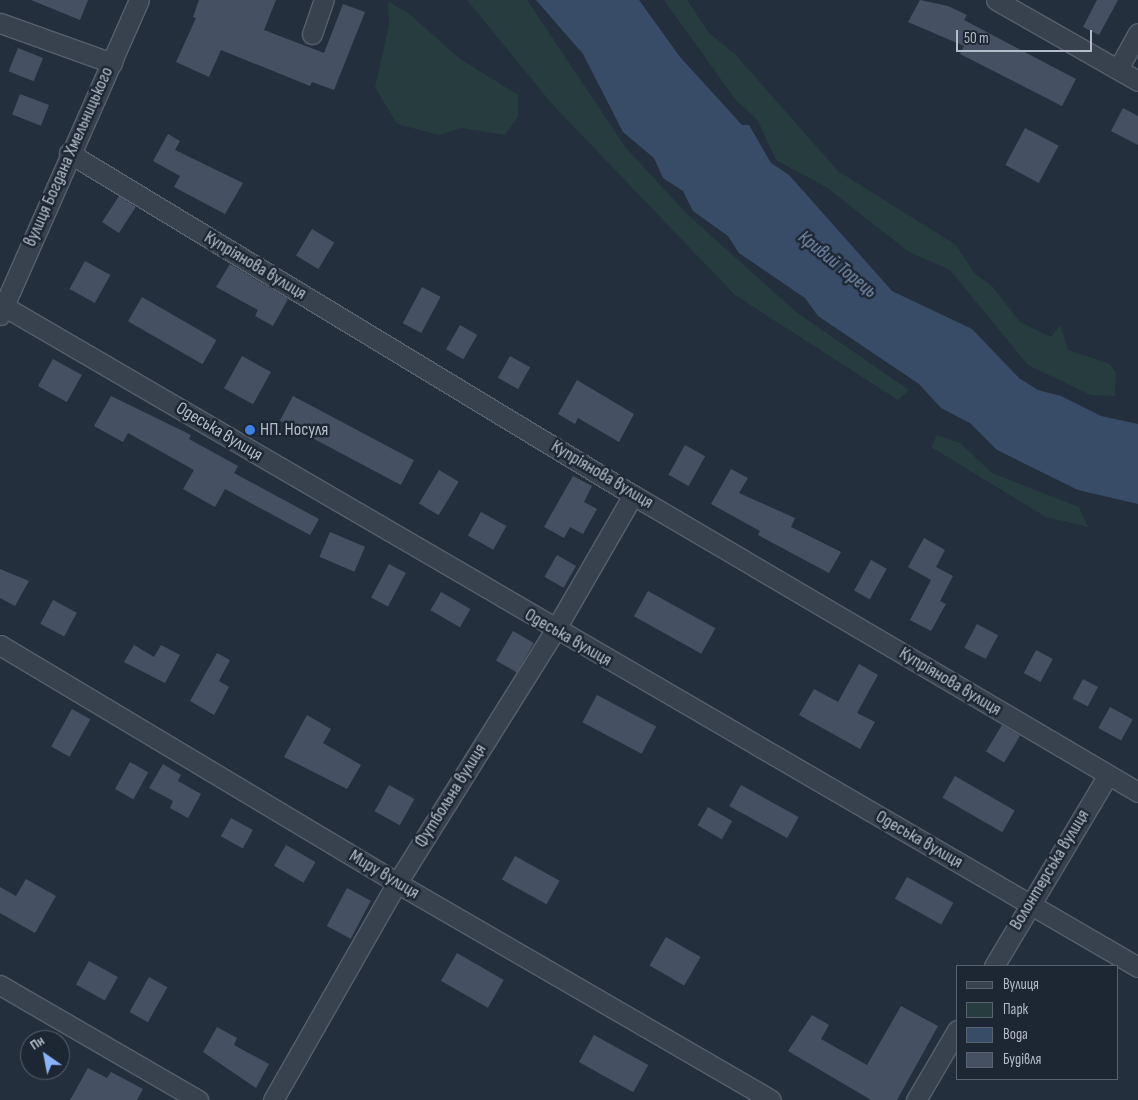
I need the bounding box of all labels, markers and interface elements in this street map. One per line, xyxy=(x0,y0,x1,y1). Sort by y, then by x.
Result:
scale bar xyxy=(958,20,1094,52)
text: 50 m xyxy=(964,29,989,48)
street label: вулиця Богдана Хмельницького xyxy=(20,64,118,250)
water label: Кривий Торець xyxy=(793,226,881,304)
street label: Купріянова вулиця xyxy=(200,227,310,305)
street label: Одеська вулиця xyxy=(172,398,266,466)
place label: НП. Носуля xyxy=(260,419,328,441)
marker: НП. Носуля xyxy=(244,424,256,436)
street label: Купріянова вулиця xyxy=(547,436,657,514)
street label: Одеська вулиця xyxy=(521,604,615,672)
street label: Купріянова вулиця xyxy=(895,643,1005,721)
street label: Футбольна вулиця xyxy=(411,740,491,852)
street label: Одеська вулиця xyxy=(872,806,966,874)
street label: Волонтерська вулиця xyxy=(1006,806,1094,934)
street label: Миру вулиця xyxy=(345,846,423,904)
legend xyxy=(956,965,1118,1080)
text: Вулиця xyxy=(1003,975,1039,994)
text: Парк xyxy=(1003,1000,1028,1019)
text: Вода xyxy=(1003,1025,1028,1044)
north arrow xyxy=(20,1030,70,1080)
text: Пн xyxy=(27,1032,47,1054)
text: Будівля xyxy=(1003,1050,1041,1069)

